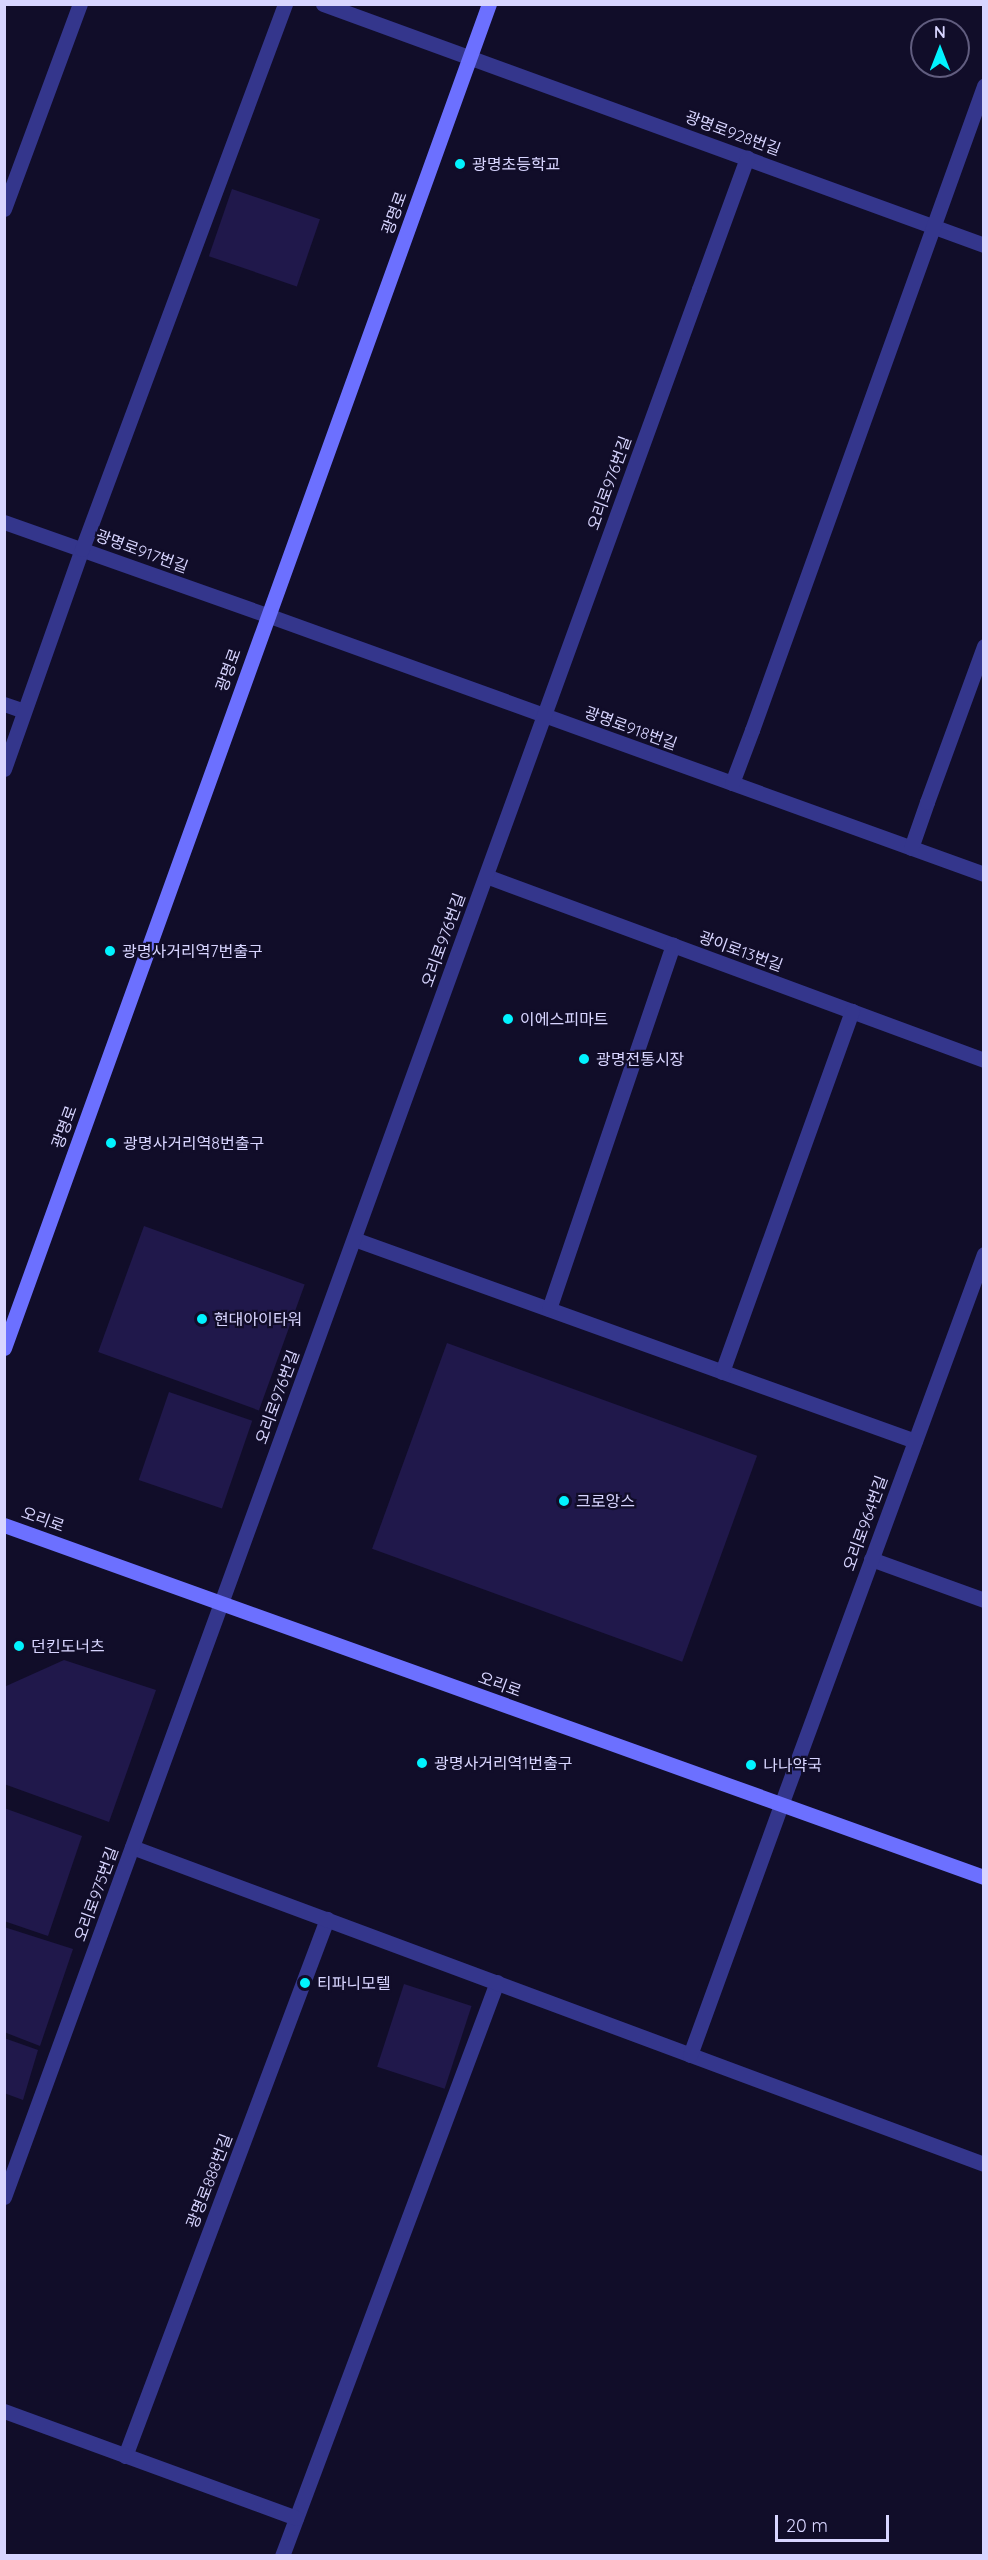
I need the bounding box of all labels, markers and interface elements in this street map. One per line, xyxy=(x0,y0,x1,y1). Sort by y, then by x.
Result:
north arrow xyxy=(910,18,970,78)
text: N xyxy=(934,22,946,42)
street label: 광명로928번길 xyxy=(683,107,783,159)
place label: 광명초등학교 xyxy=(472,154,560,174)
marker: 광명초등학교 xyxy=(453,157,467,171)
street label: 광명로 xyxy=(377,189,411,237)
street label: 오리로976번길 xyxy=(583,433,635,533)
street label: 광명로917번길 xyxy=(93,525,191,577)
street label: 광명로 xyxy=(211,646,245,694)
street label: 광명로918번길 xyxy=(582,702,680,754)
street label: 오리로976번길 xyxy=(417,890,469,990)
street label: 광이로13번길 xyxy=(696,927,786,975)
place label: 광명사거리역7번출구 xyxy=(122,941,263,961)
marker: 광명사거리역7번출구 xyxy=(103,944,117,958)
place label: 이에스피마트 xyxy=(520,1009,608,1029)
marker: 이에스피마트 xyxy=(501,1012,515,1026)
place label: 광명전통시장 xyxy=(596,1049,684,1069)
marker: 광명전통시장 xyxy=(577,1052,591,1066)
street label: 광명로 xyxy=(47,1103,81,1151)
place label: 광명사거리역8번출구 xyxy=(123,1133,264,1153)
marker: 광명사거리역8번출구 xyxy=(104,1136,118,1150)
place label: 현대아이타워 xyxy=(214,1309,302,1329)
marker: 현대아이타워 xyxy=(195,1312,209,1326)
street label: 오리로976번길 xyxy=(251,1347,303,1447)
street label: 오리로964번길 xyxy=(839,1473,891,1573)
place label: 크로앙스 xyxy=(576,1491,635,1511)
marker: 크로앙스 xyxy=(557,1494,571,1508)
street label: 오리로 xyxy=(19,1502,67,1536)
place label: 던킨도너츠 xyxy=(31,1636,105,1656)
marker: 던킨도너츠 xyxy=(12,1639,26,1653)
street label: 오리로 xyxy=(476,1667,524,1701)
place label: 광명사거리역1번출구 xyxy=(434,1753,572,1773)
place label: 나나약국 xyxy=(763,1755,822,1775)
marker: 광명사거리역1번출구 xyxy=(415,1756,429,1770)
marker: 나나약국 xyxy=(744,1758,758,1772)
street label: 오리로975번길 xyxy=(70,1844,122,1944)
place label: 티파니모텔 xyxy=(317,1973,391,1993)
marker: 티파니모텔 xyxy=(298,1976,312,1990)
street label: 광명로888번길 xyxy=(182,2131,236,2231)
scale bar xyxy=(778,2503,892,2541)
text: 20 m xyxy=(786,2514,828,2537)

